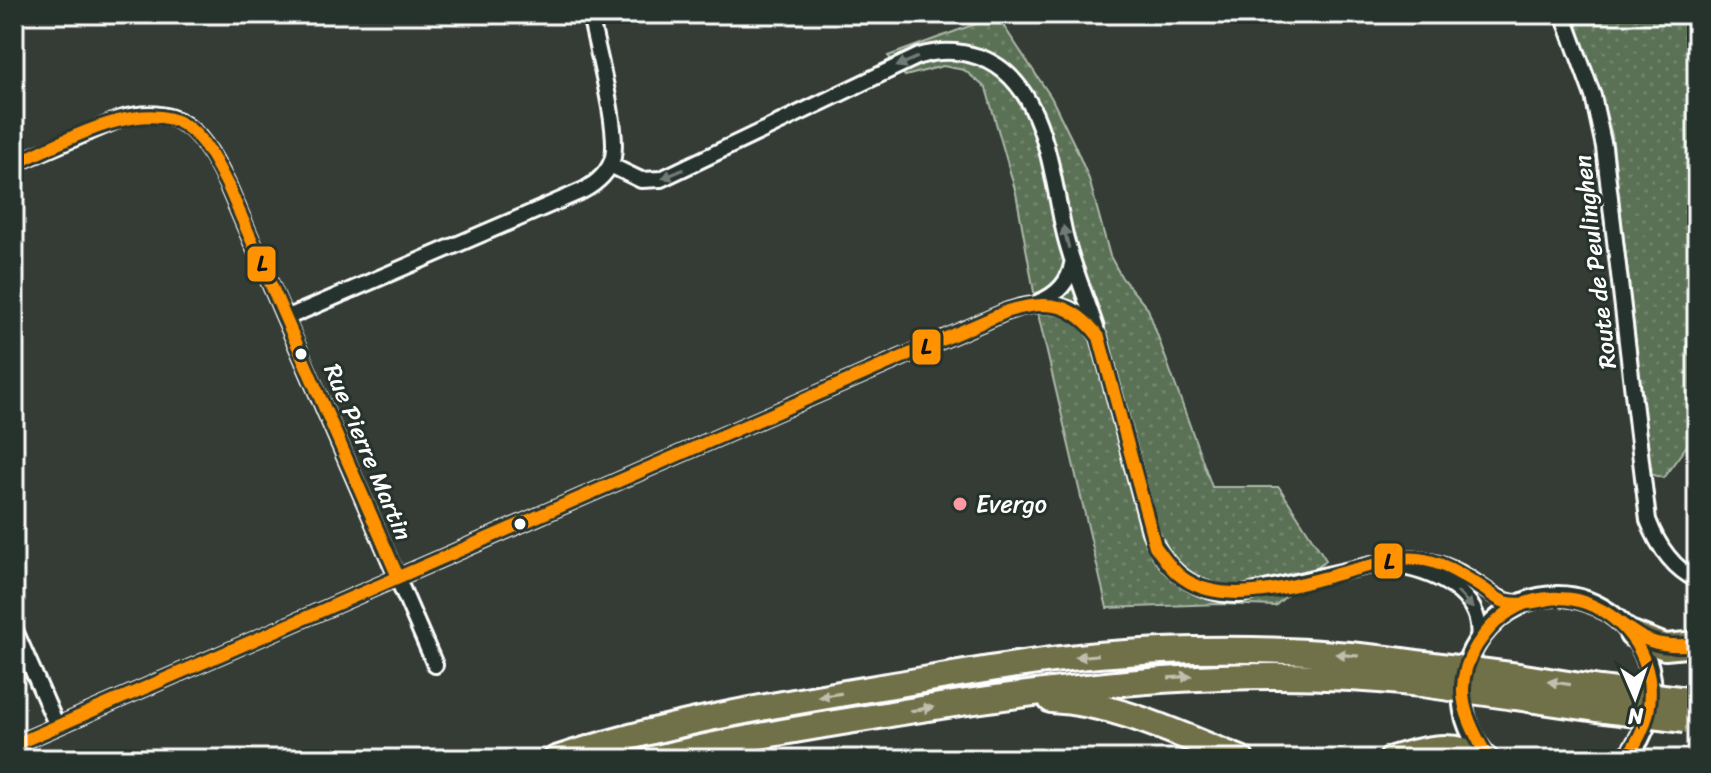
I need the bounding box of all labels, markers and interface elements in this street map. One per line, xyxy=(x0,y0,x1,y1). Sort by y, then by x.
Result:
one-way arrow xyxy=(895,55,919,68)
street label: Route de Peulinghen xyxy=(1561,153,1629,371)
one-way arrow xyxy=(661,168,685,181)
one-way arrow xyxy=(1059,224,1071,249)
text: L xyxy=(257,244,268,283)
line badge: L xyxy=(246,245,277,283)
text: L xyxy=(921,327,932,366)
line badge: L xyxy=(911,328,942,366)
unlabelled marker xyxy=(293,346,309,362)
street label: Rue Pierre Martin xyxy=(312,357,424,547)
place label: Evergo xyxy=(976,483,1047,525)
marker: Evergo xyxy=(951,495,969,513)
unlabelled marker xyxy=(512,516,528,532)
line badge: L xyxy=(1373,542,1404,580)
text: L xyxy=(1384,542,1395,581)
one-way arrow xyxy=(1456,590,1474,609)
one-way arrow xyxy=(1334,648,1359,661)
one-way arrow xyxy=(1074,650,1099,663)
north arrow xyxy=(1595,657,1675,737)
one-way arrow xyxy=(1168,670,1193,683)
one-way arrow xyxy=(1546,676,1571,688)
one-way arrow xyxy=(818,690,843,702)
text: N xyxy=(1627,697,1645,736)
one-way arrow xyxy=(910,702,935,715)

